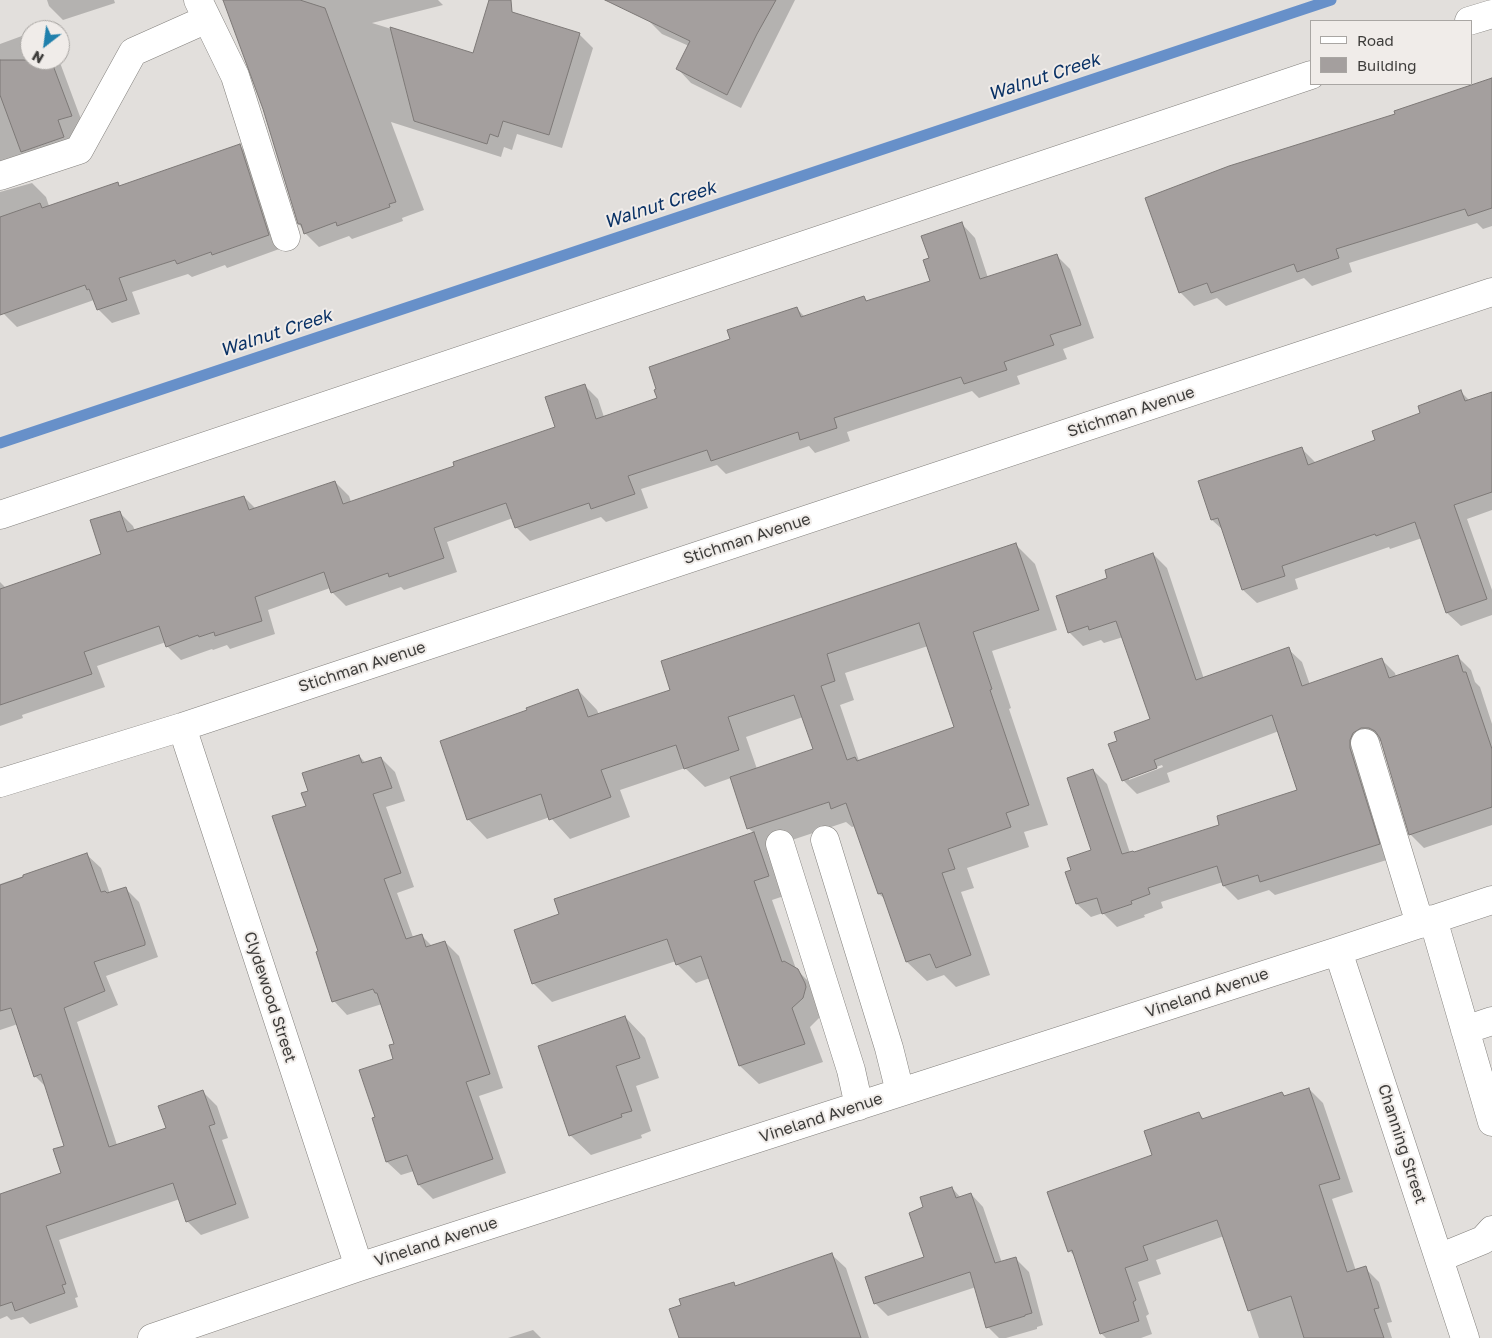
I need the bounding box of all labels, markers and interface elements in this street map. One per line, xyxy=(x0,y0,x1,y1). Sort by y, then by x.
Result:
north arrow xyxy=(20,20,70,70)
legend xyxy=(1310,20,1472,85)
text: Road xyxy=(1357,31,1394,49)
text: N xyxy=(29,48,47,68)
water label: Walnut Creek xyxy=(985,49,1103,105)
text: Building xyxy=(1357,56,1417,74)
water label: Walnut Creek xyxy=(601,177,719,233)
water label: Walnut Creek xyxy=(217,305,335,361)
street label: Stichman Avenue xyxy=(1065,382,1197,442)
street label: Stichman Avenue xyxy=(681,509,813,569)
street label: Stichman Avenue xyxy=(296,637,428,697)
street label: Clydewood Street xyxy=(240,929,300,1065)
street label: Vineland Avenue xyxy=(1143,964,1271,1022)
street label: Channing Street xyxy=(1374,1082,1430,1206)
street label: Vineland Avenue xyxy=(757,1089,885,1147)
street label: Vineland Avenue xyxy=(372,1213,500,1271)

